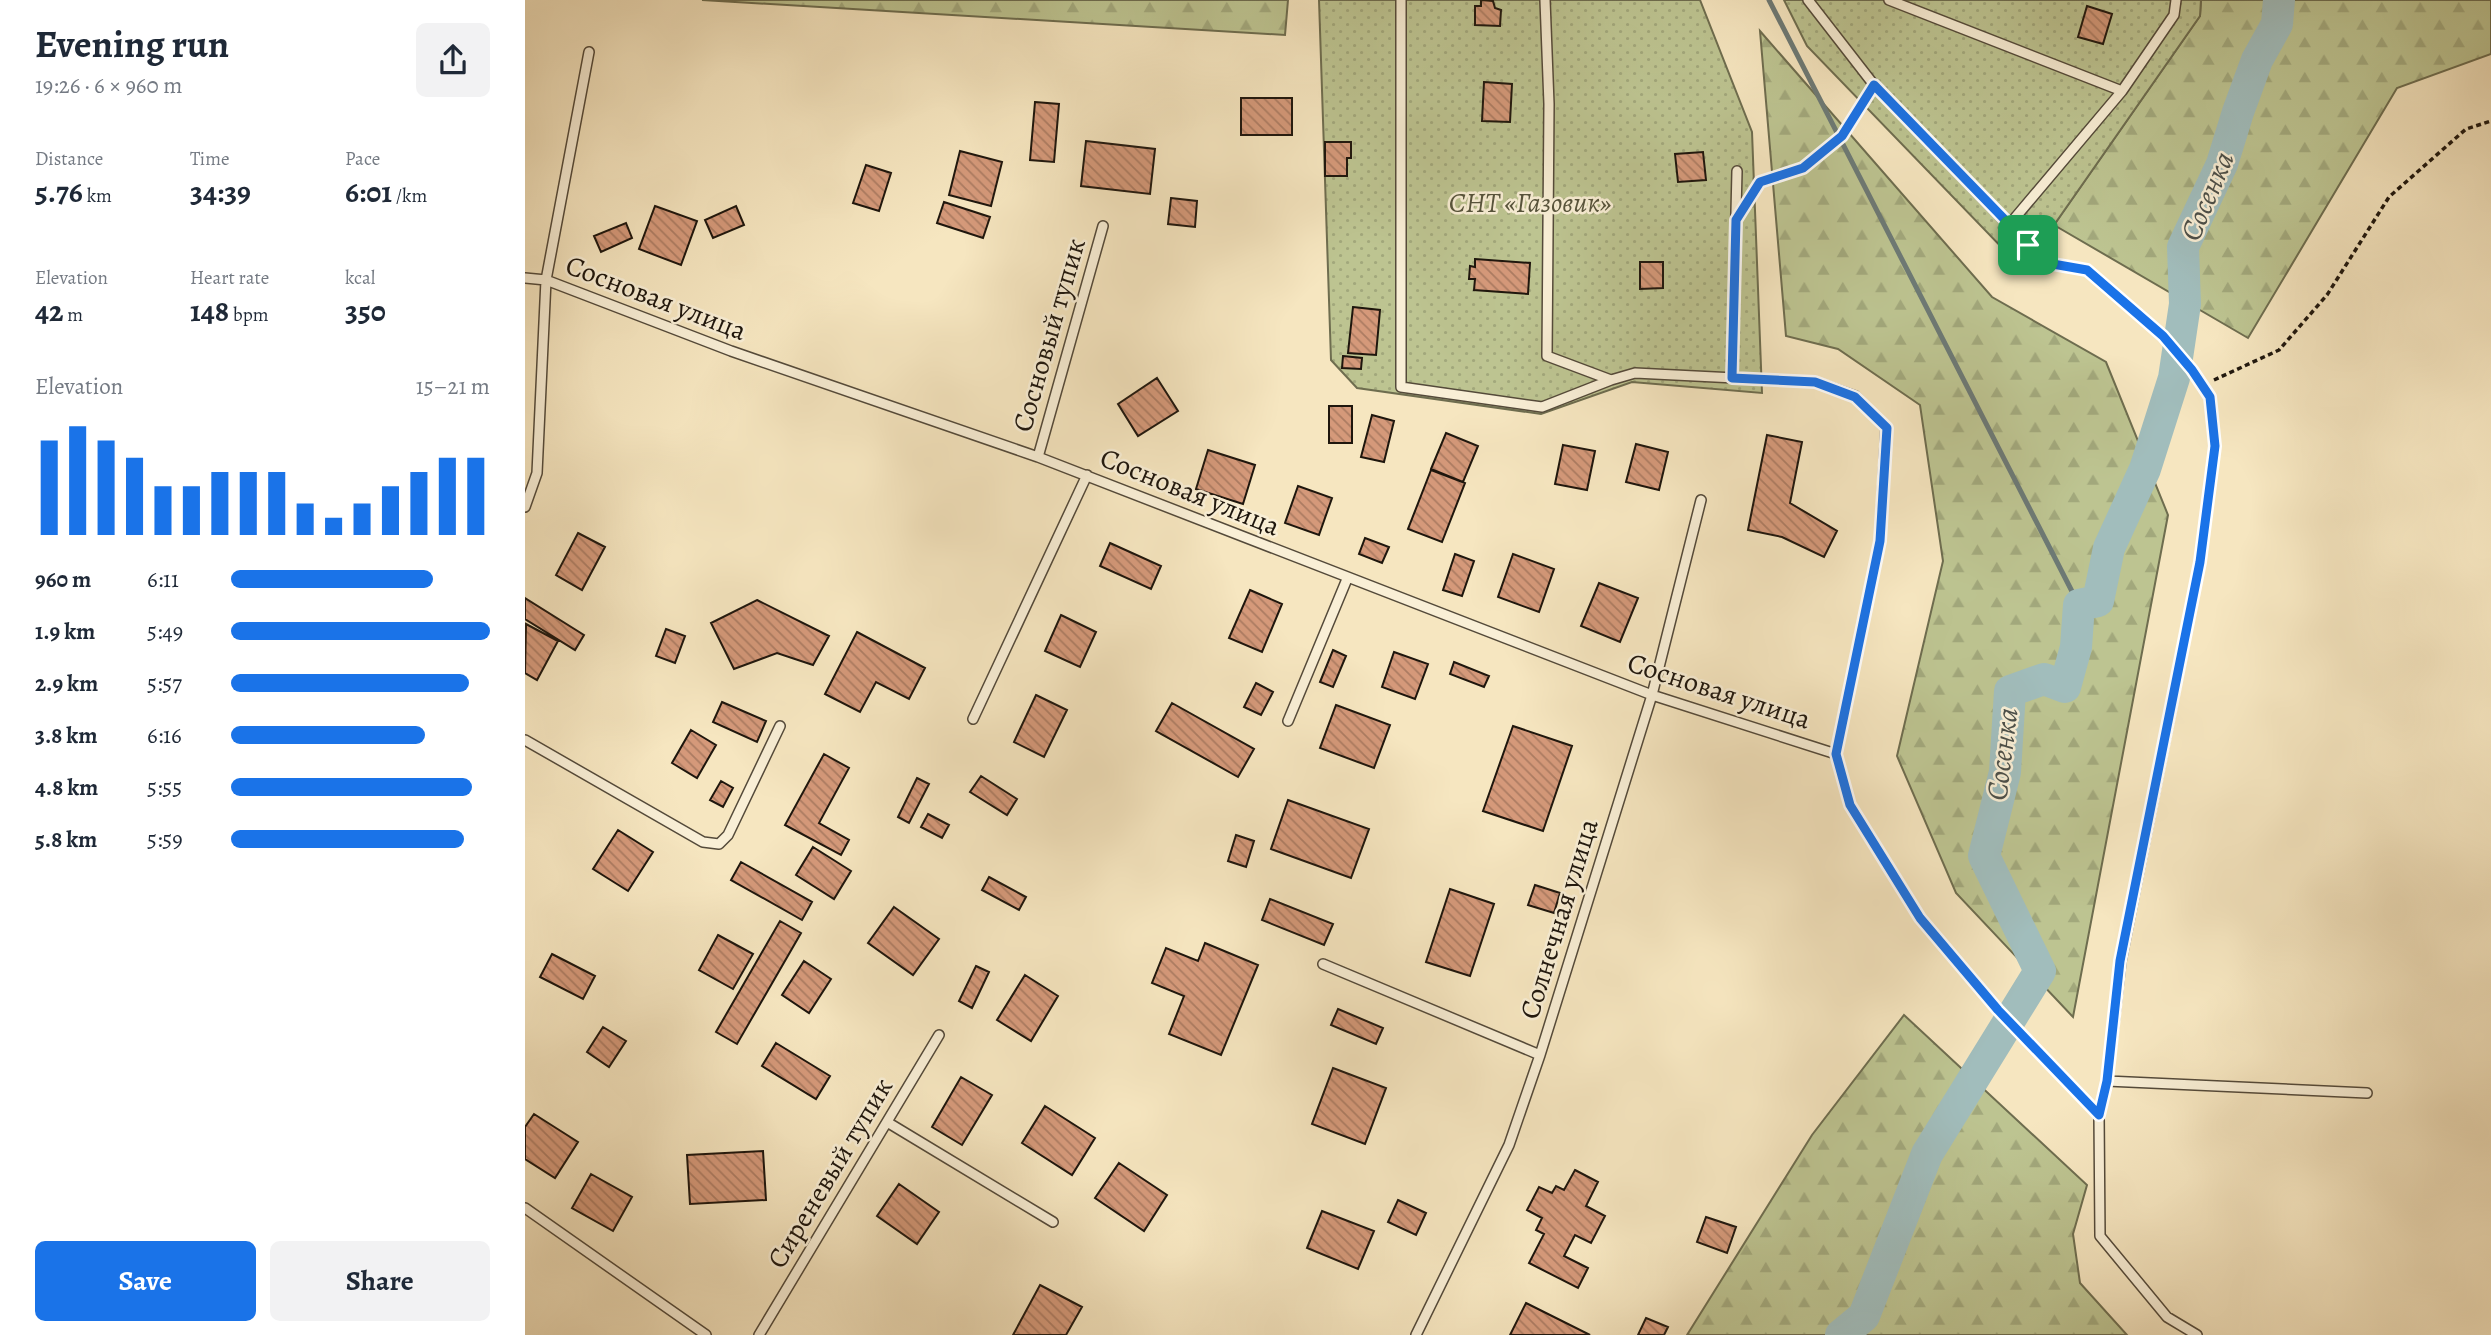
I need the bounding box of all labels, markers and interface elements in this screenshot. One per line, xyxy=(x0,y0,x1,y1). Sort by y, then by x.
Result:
text: Evening run xyxy=(35,18,229,70)
button: share xyxy=(416,23,490,97)
text: 19:26 · 6 × 960 m xyxy=(35,70,182,101)
water label: Сосенка xyxy=(2170,145,2244,247)
text: Distance xyxy=(35,146,103,172)
text: Time xyxy=(190,146,229,172)
text: Pace xyxy=(345,146,380,172)
text: 5.76 xyxy=(35,172,83,212)
text: 34:39 xyxy=(190,172,251,212)
text: 6:01 xyxy=(345,172,392,212)
text: km xyxy=(83,183,112,209)
text: /km xyxy=(392,183,427,209)
park label: СНТ «Газовик» xyxy=(1449,184,1611,222)
pin xyxy=(1998,215,2058,275)
icon: arrive xyxy=(2009,226,2047,264)
street label: Сосновый тупик xyxy=(1003,234,1095,436)
street label: Сосновая улица xyxy=(560,246,752,350)
text: Elevation xyxy=(35,265,108,291)
text: Heart rate xyxy=(190,265,269,291)
text: kcal xyxy=(345,265,375,291)
text: 42 xyxy=(35,291,64,331)
text: 148 xyxy=(190,291,229,331)
text: 350 xyxy=(345,291,386,331)
text: m xyxy=(64,302,83,328)
text: bpm xyxy=(229,302,269,328)
text: Elevation xyxy=(35,371,123,402)
text: 15–21 m xyxy=(416,371,490,402)
street label: Сосновая улица xyxy=(1095,439,1286,545)
text: 960 m xyxy=(35,564,91,595)
text: 6:11 xyxy=(147,564,179,595)
text: 1.9 km xyxy=(35,616,95,647)
text: 5:49 xyxy=(147,616,183,647)
street label: Сосновая улица xyxy=(1623,643,1816,739)
text: 2.9 km xyxy=(35,668,98,699)
text: 5:57 xyxy=(147,668,182,699)
water label: Сосенка xyxy=(1976,705,2028,803)
text: 3.8 km xyxy=(35,720,97,751)
text: 6:16 xyxy=(147,720,182,751)
text: 4.8 km xyxy=(35,772,98,803)
text: 5:55 xyxy=(147,772,182,803)
street label: Солнечная улица xyxy=(1511,814,1607,1024)
text: 5.8 km xyxy=(35,824,97,855)
text: 5:59 xyxy=(147,824,183,855)
street label: Сиреневый тупик xyxy=(758,1071,902,1275)
button: Save xyxy=(35,1241,256,1321)
button: Share xyxy=(270,1241,490,1321)

